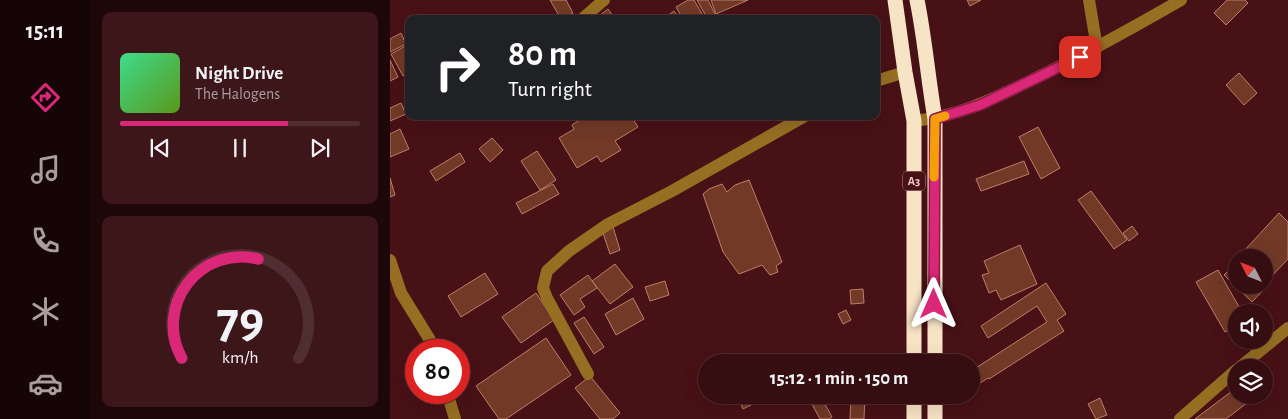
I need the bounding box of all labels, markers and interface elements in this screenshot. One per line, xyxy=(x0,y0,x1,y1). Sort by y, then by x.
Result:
text: 15:11 xyxy=(26,20,64,42)
icon: right xyxy=(425,35,490,100)
pin xyxy=(1059,36,1101,78)
text: 80 m xyxy=(508,37,577,72)
icon: arrive xyxy=(1066,43,1094,71)
text: Night Drive xyxy=(195,64,283,83)
text: Turn right xyxy=(508,78,592,100)
icon: directions xyxy=(28,80,63,115)
text: The Halogens xyxy=(195,86,280,102)
icon: previous xyxy=(146,134,174,162)
icon: pause xyxy=(226,134,254,162)
icon: next xyxy=(306,134,334,162)
icon: music xyxy=(28,152,63,187)
road number: A3 xyxy=(903,172,925,190)
icon: phone xyxy=(28,223,63,258)
north arrow xyxy=(1228,249,1272,294)
map controls xyxy=(1228,249,1273,404)
position arrow xyxy=(907,277,959,329)
icon: climate xyxy=(28,294,63,329)
text: 79 xyxy=(216,295,264,347)
button: sound xyxy=(1228,304,1273,349)
speed limit sign: 80 xyxy=(405,339,470,404)
text: km/h xyxy=(222,349,258,367)
button: layers xyxy=(1228,359,1273,404)
icon: car xyxy=(28,366,63,401)
text: 15:12 · 1 min · 150 m xyxy=(770,369,908,388)

